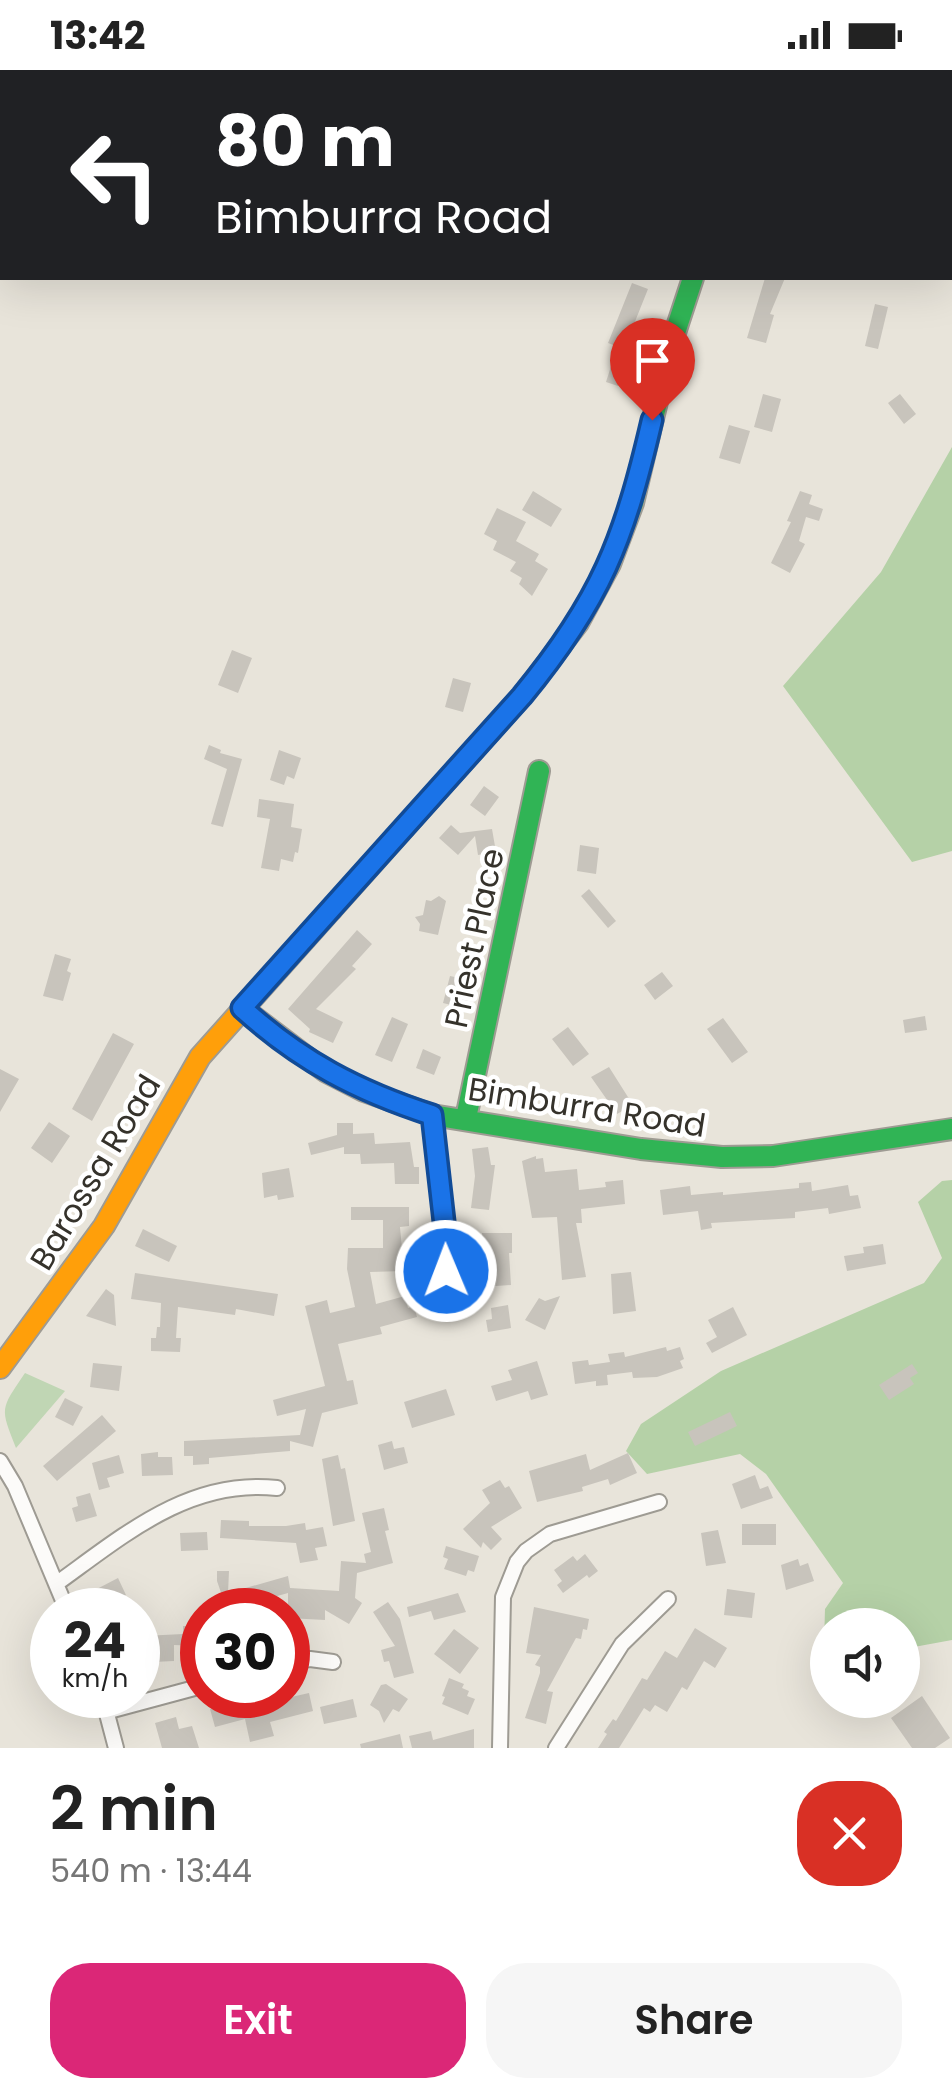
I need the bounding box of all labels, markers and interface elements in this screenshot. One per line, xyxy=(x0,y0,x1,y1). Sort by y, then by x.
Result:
text: 13:42 xyxy=(50,9,146,62)
text: 80 m xyxy=(215,92,395,191)
icon: left xyxy=(50,110,180,240)
text: Bimburra Road xyxy=(215,186,552,249)
pin xyxy=(610,318,695,421)
icon: arrive xyxy=(625,333,680,388)
street label: Priest Place xyxy=(433,844,515,1032)
street label: Barossa Road xyxy=(19,1066,171,1278)
street label: Bimburra Road xyxy=(465,1066,709,1148)
position arrow xyxy=(394,1219,498,1323)
speed limit sign: 30 xyxy=(180,1588,310,1718)
text: 24 xyxy=(64,1605,126,1676)
map controls xyxy=(810,1608,920,1718)
button: sound xyxy=(810,1608,920,1718)
text: km/h xyxy=(62,1661,128,1696)
text: 2 min xyxy=(50,1767,218,1851)
button: close xyxy=(797,1781,902,1886)
text: 540 m · 13:44 xyxy=(50,1848,252,1893)
button: Exit xyxy=(50,1963,466,2078)
button: Share xyxy=(486,1963,902,2078)

